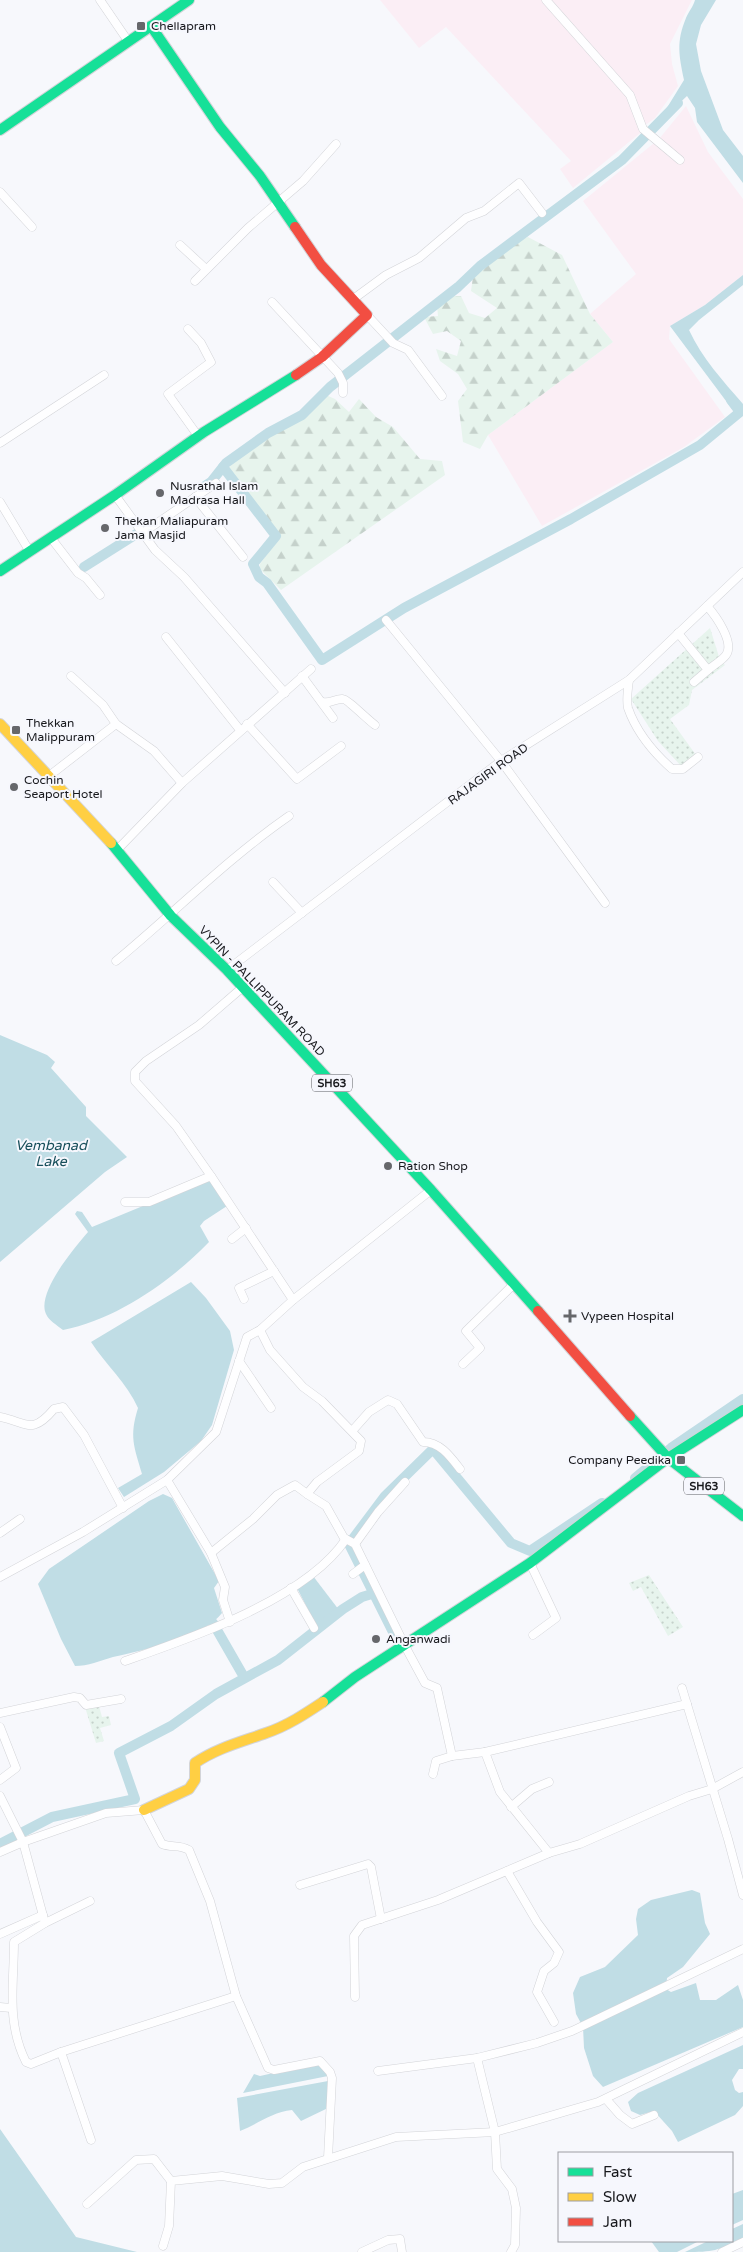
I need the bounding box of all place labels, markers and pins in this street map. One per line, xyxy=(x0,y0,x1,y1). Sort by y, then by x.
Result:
place label: Chellapram xyxy=(151,19,216,33)
marker: Chellapram xyxy=(135,20,147,32)
place label: Nusrathal Islam Madrasa Hall xyxy=(170,479,258,507)
marker: Nusrathal Islam Madrasa Hall xyxy=(154,487,166,499)
place label: Thekan Maliapuram Jama Masjid xyxy=(115,514,228,542)
marker: Thekan Maliapuram Jama Masjid xyxy=(99,522,111,534)
place label: Thekkan Malippuram xyxy=(26,716,95,744)
marker: Thekkan Malippuram xyxy=(10,724,22,736)
place label: Cochin Seaport Hotel xyxy=(24,773,103,801)
marker: Cochin Seaport Hotel xyxy=(8,781,20,793)
place label: Ration Shop xyxy=(398,1159,468,1173)
marker: Ration Shop xyxy=(382,1160,394,1172)
marker: Vypeen Hospital xyxy=(563,1309,577,1323)
place label: Vypeen Hospital xyxy=(581,1309,674,1323)
place label: Company Peedika xyxy=(568,1453,671,1467)
marker: Company Peedika xyxy=(675,1454,687,1466)
place label: Anganwadi xyxy=(386,1632,450,1646)
marker: Anganwadi xyxy=(370,1633,382,1645)

